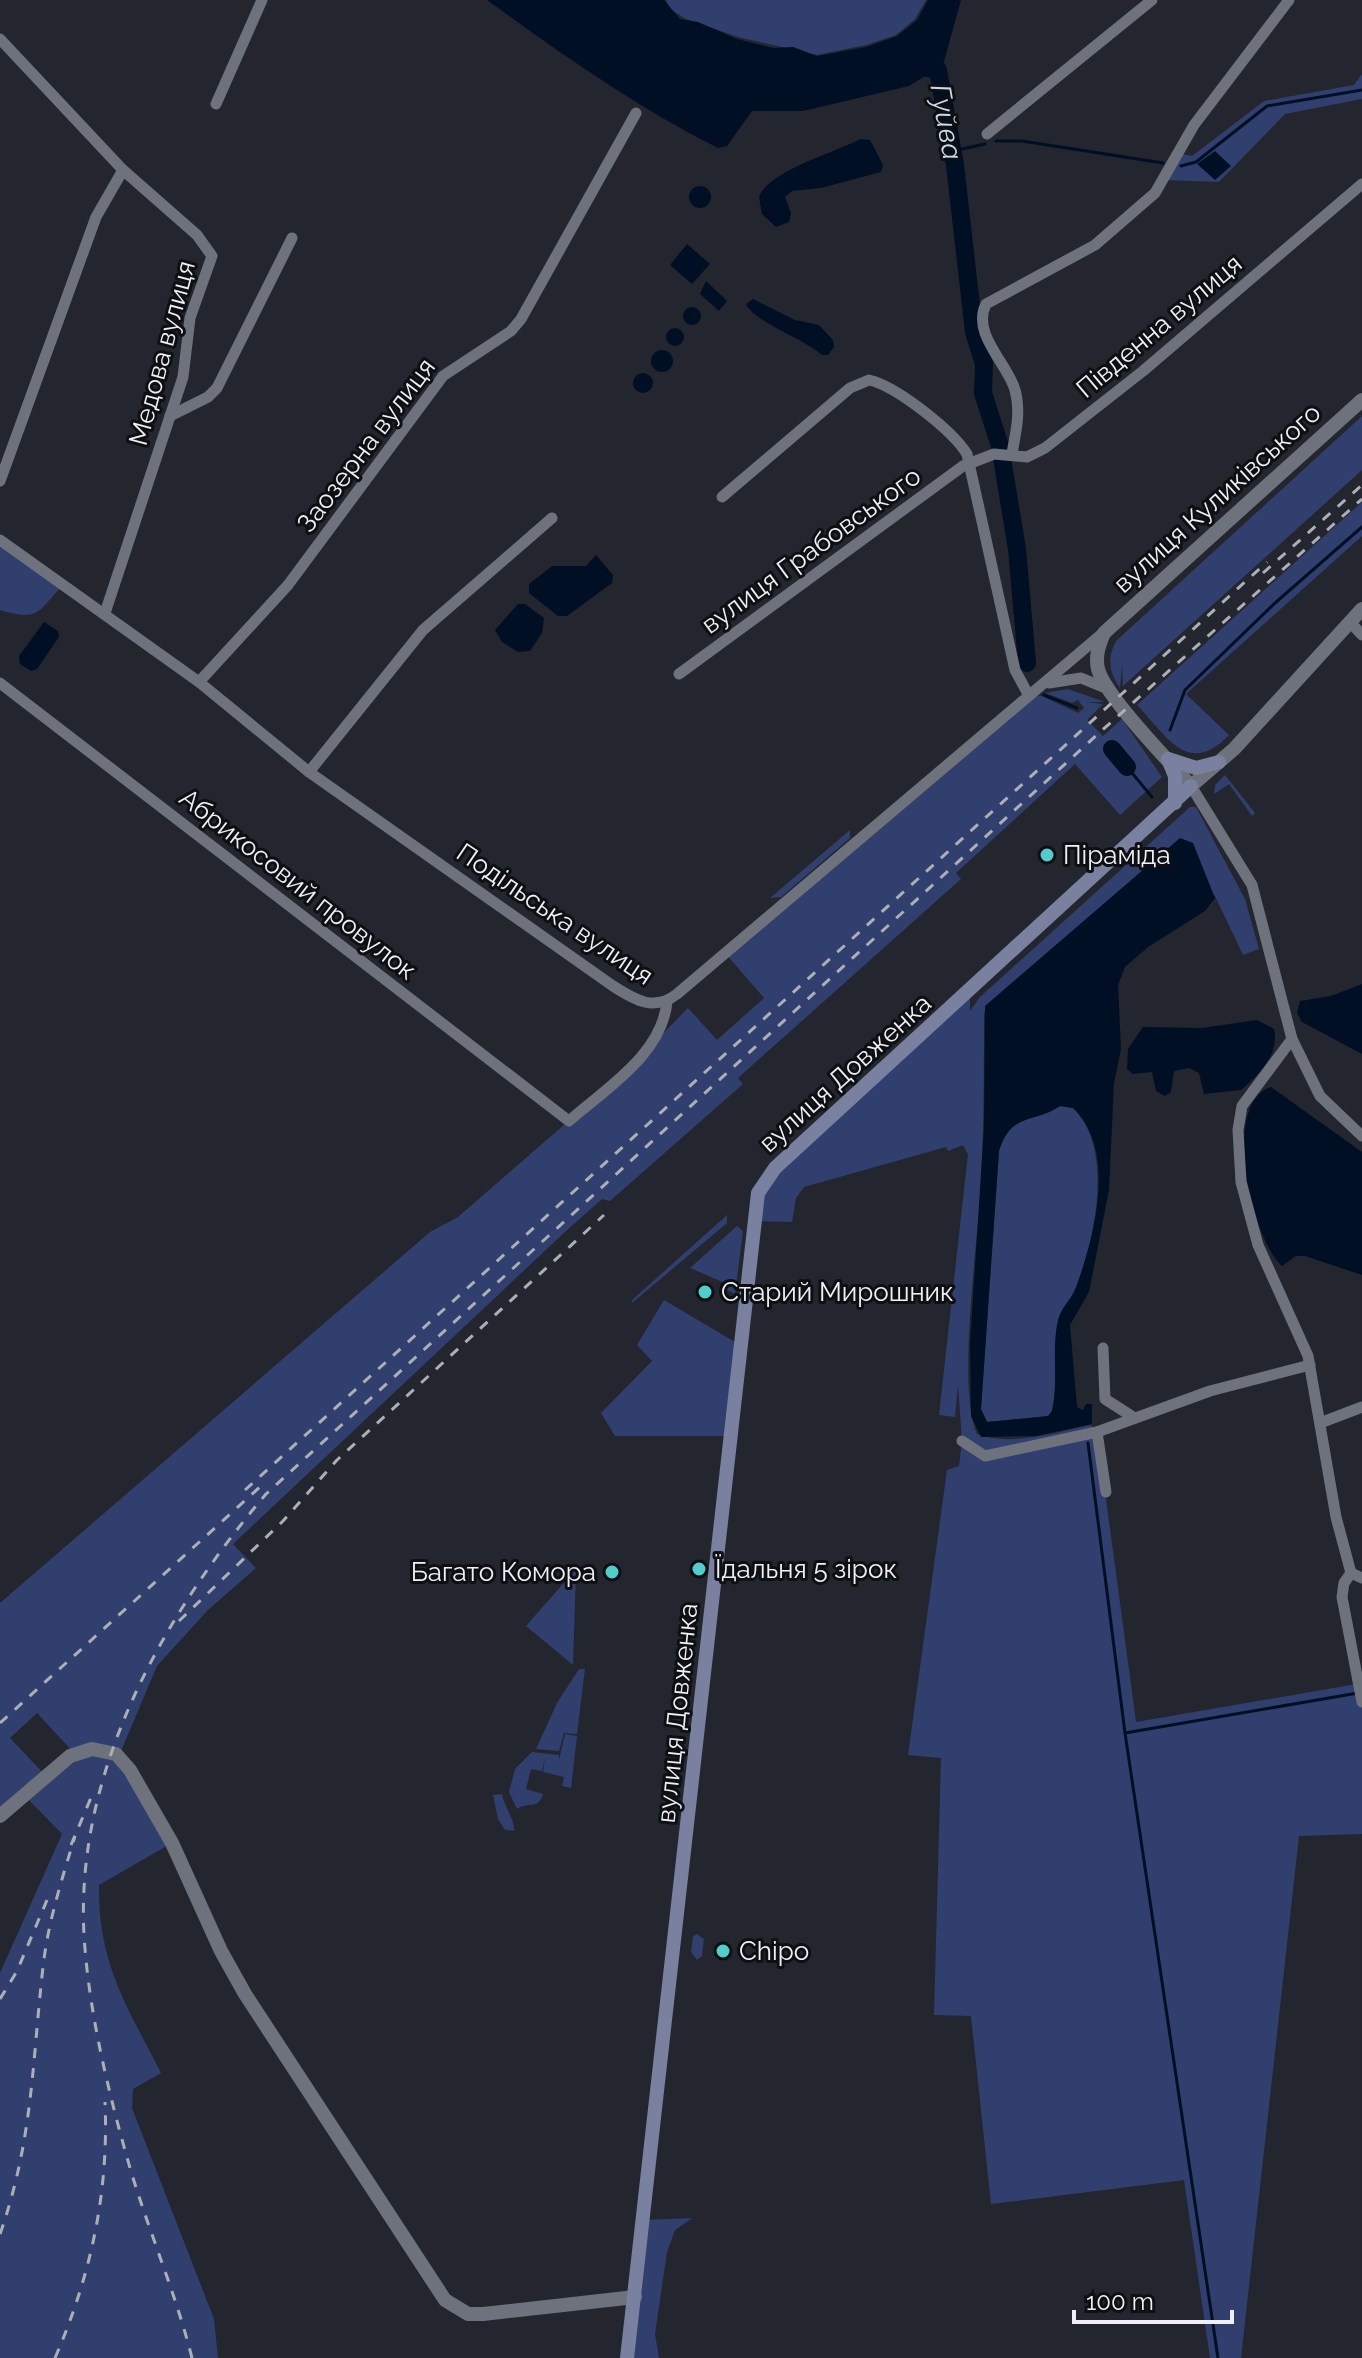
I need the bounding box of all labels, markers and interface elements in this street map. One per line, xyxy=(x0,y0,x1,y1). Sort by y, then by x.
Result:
water label: Гуйва xyxy=(924,82,969,162)
street label: Південна вулиця xyxy=(1070,248,1248,404)
street label: Медова вулиця xyxy=(123,257,201,449)
street label: Заозерна вулиця xyxy=(291,352,441,538)
street label: вулиця Куликівського xyxy=(1108,397,1326,599)
street label: вулиця Грабовського xyxy=(696,460,926,640)
street label: Абрикосовий провулок xyxy=(174,782,422,986)
street label: Подільська вулиця xyxy=(451,837,659,991)
place label: Піраміда xyxy=(1063,840,1171,870)
marker: Піраміда xyxy=(1038,846,1056,864)
street label: вулиця Довженка xyxy=(753,988,937,1158)
place label: Старий Мирошник xyxy=(721,1277,954,1307)
marker: Старий Мирошник xyxy=(696,1283,714,1301)
place label: Їдальня 5 зірок xyxy=(715,1554,897,1584)
place label: Багато Комора xyxy=(411,1557,596,1587)
marker: Їдальня 5 зірок xyxy=(690,1560,708,1578)
marker: Багато Комора xyxy=(603,1563,621,1581)
street label: вулиця Довженка xyxy=(651,1602,703,1824)
place label: Chipo xyxy=(739,1936,809,1966)
marker: Chipo xyxy=(714,1942,732,1960)
scale bar xyxy=(1074,2274,1232,2324)
text: 100 m xyxy=(1086,2287,1154,2316)

